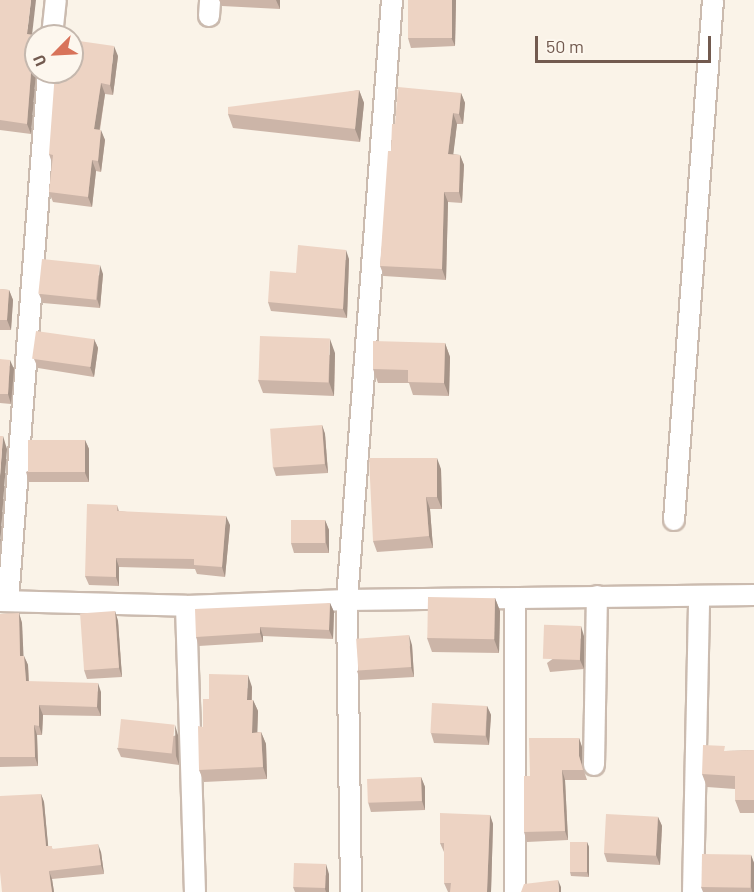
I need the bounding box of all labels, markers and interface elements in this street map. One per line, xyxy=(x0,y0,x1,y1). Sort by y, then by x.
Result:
north arrow xyxy=(24,24,84,84)
scale bar xyxy=(538,24,714,62)
text: 50 m xyxy=(546,35,584,57)
text: U xyxy=(28,52,50,69)

